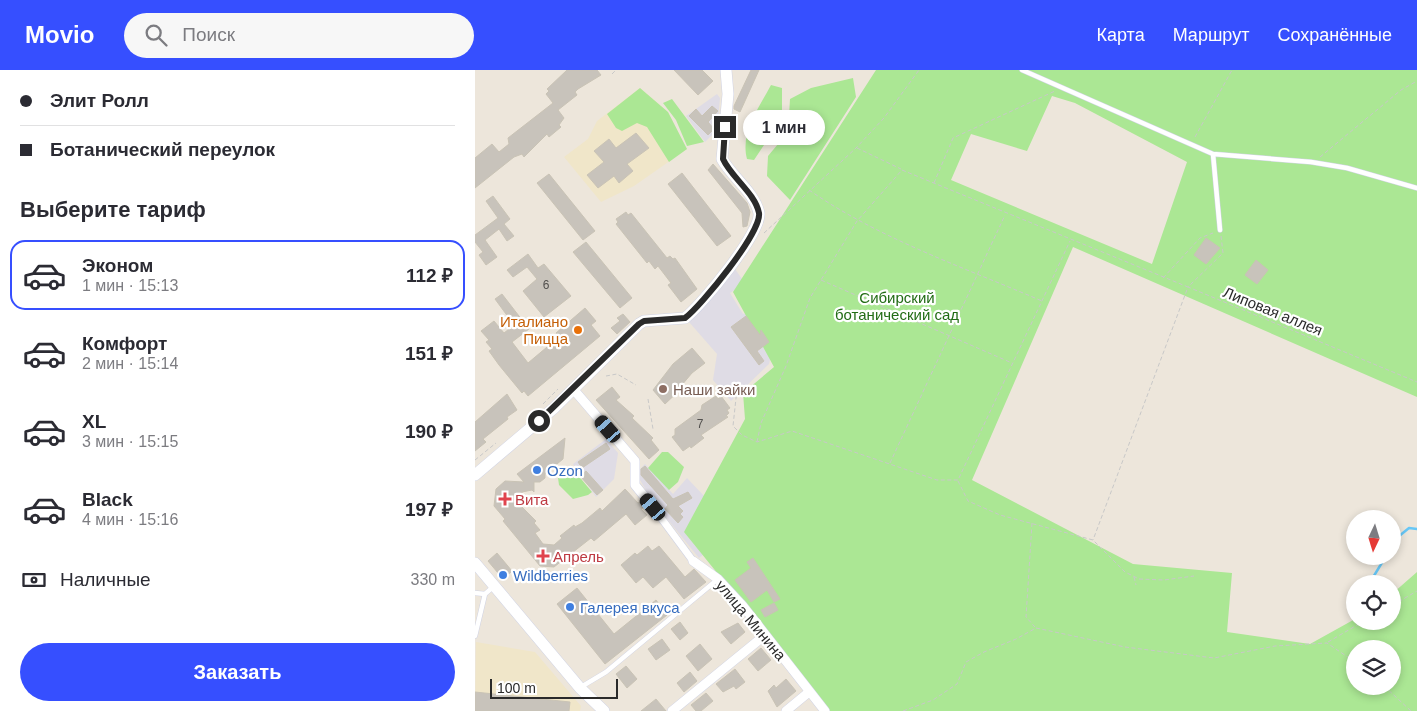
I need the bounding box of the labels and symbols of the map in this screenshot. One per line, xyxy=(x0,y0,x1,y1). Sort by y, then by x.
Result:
callout: 1 мин xyxy=(743,110,825,144)
route end xyxy=(714,116,736,138)
house number: 6 xyxy=(543,278,550,292)
street label: Липовая аллея xyxy=(1221,283,1325,339)
park label: Сибирский ботанический сад xyxy=(835,289,959,323)
place label: Италиано Пицца xyxy=(500,313,569,347)
marker: Италиано Пицца xyxy=(572,324,584,336)
place label: Наши зайки xyxy=(673,381,755,398)
marker: Наши зайки xyxy=(657,383,669,395)
route start xyxy=(528,410,550,432)
car xyxy=(592,413,623,445)
house number: 7 xyxy=(697,417,704,431)
place label: Ozon xyxy=(547,462,583,479)
marker: Ozon xyxy=(531,464,543,476)
place label: Вита xyxy=(515,491,549,508)
car xyxy=(637,491,668,523)
marker: Вита xyxy=(499,493,511,505)
north arrow xyxy=(1346,510,1401,565)
place label: Апрель xyxy=(553,548,604,565)
marker: Апрель xyxy=(537,550,549,562)
place label: Wildberries xyxy=(513,567,588,584)
marker: Wildberries xyxy=(497,569,509,581)
street label: улица Минина xyxy=(712,576,790,664)
place label: Галерея вкуса xyxy=(580,599,680,616)
marker: Галерея вкуса xyxy=(564,601,576,613)
scale bar xyxy=(490,676,617,699)

